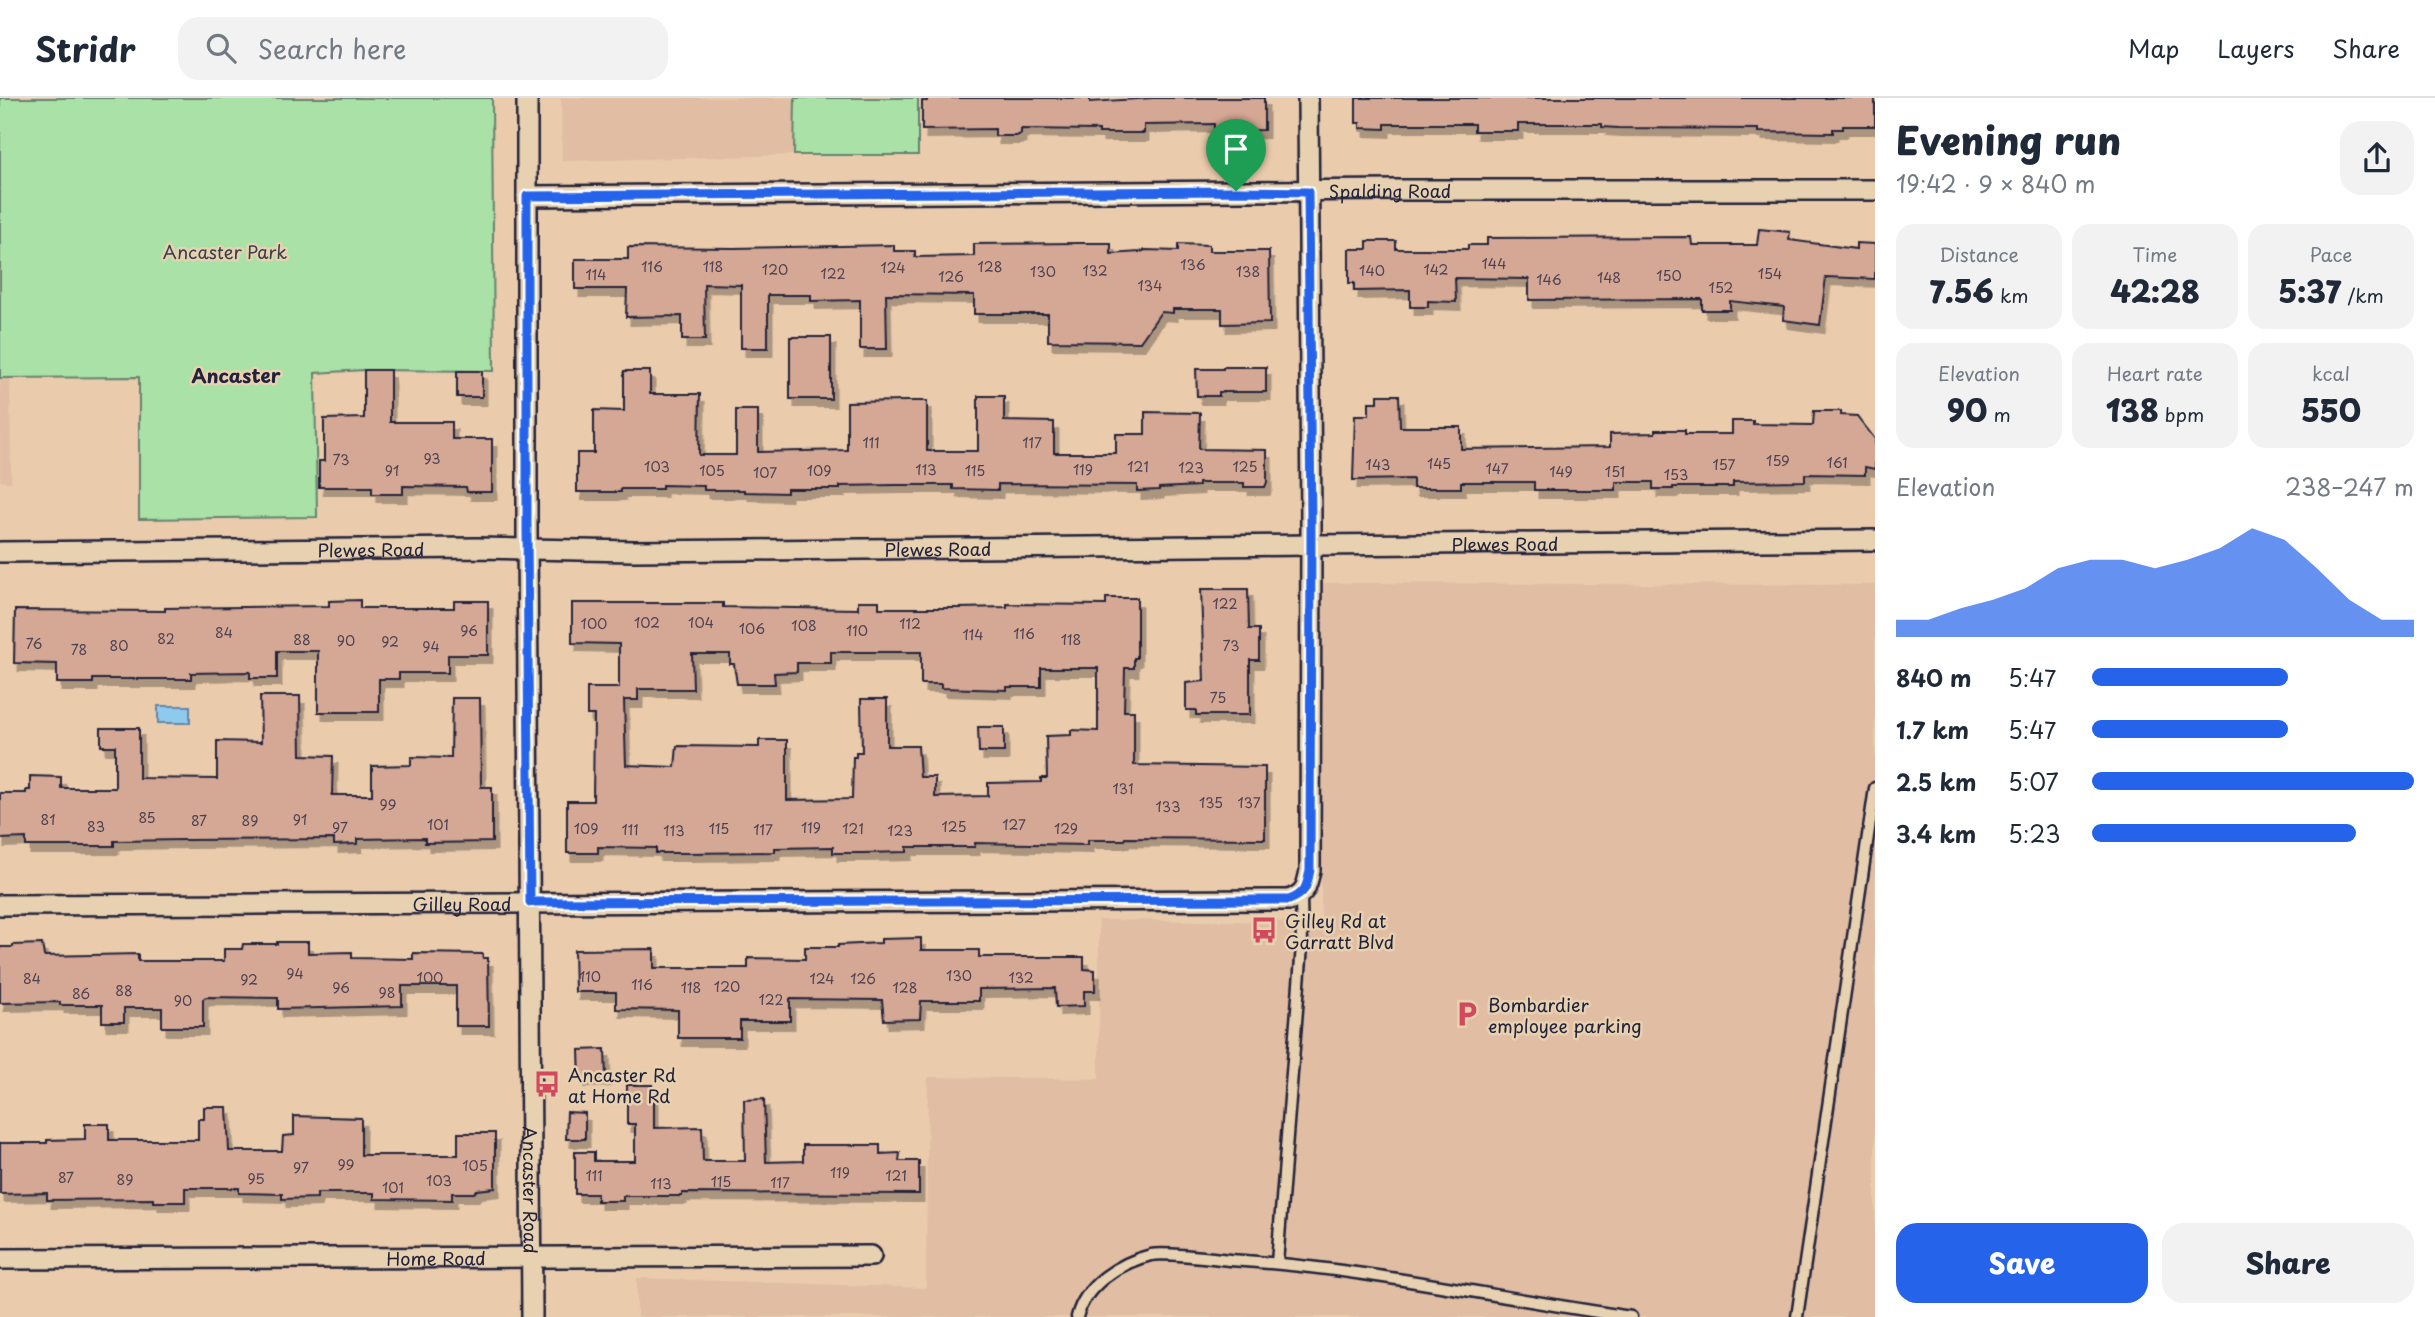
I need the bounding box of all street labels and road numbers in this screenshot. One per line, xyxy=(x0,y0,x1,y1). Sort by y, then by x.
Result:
street label: Spalding Road xyxy=(1329,177,1451,204)
street label: Plewes Road xyxy=(1451,529,1558,557)
street label: Plewes Road xyxy=(884,534,992,562)
street label: Plewes Road xyxy=(317,535,425,563)
street label: Gilley Road xyxy=(412,890,512,917)
street label: Ancaster Road xyxy=(517,1126,545,1254)
street label: Home Road xyxy=(386,1244,486,1271)

